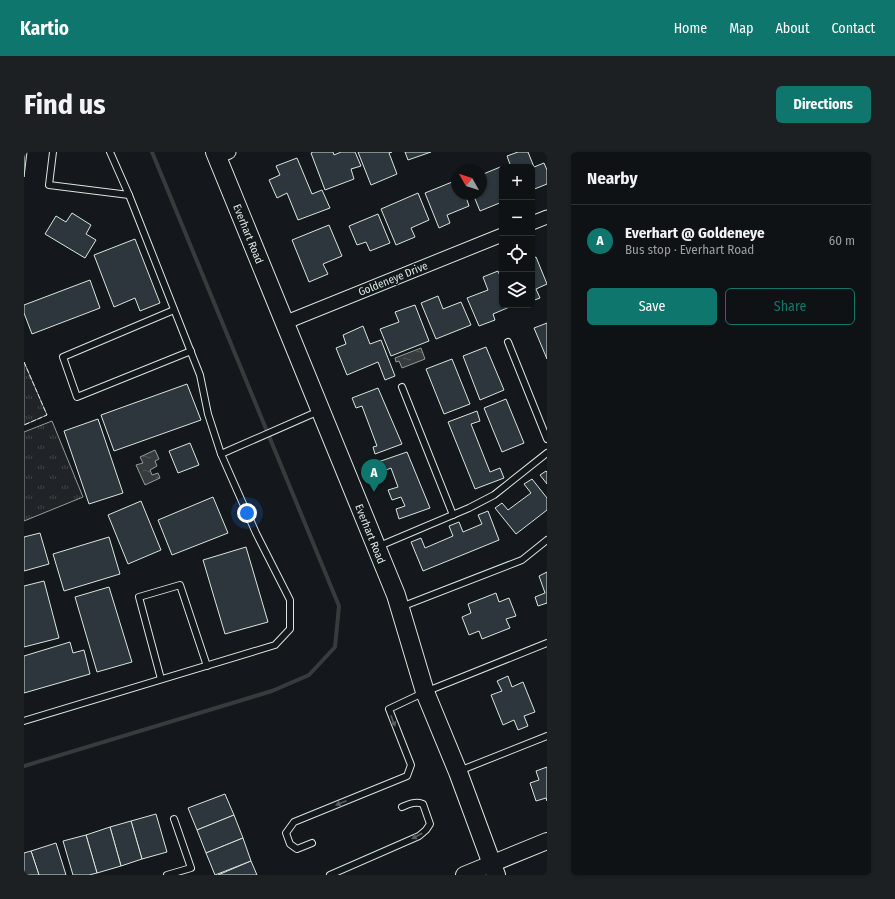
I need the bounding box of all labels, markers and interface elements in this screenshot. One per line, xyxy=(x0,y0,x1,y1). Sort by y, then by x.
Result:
text: Kartio xyxy=(20,17,69,40)
text: Home xyxy=(674,20,707,37)
text: Map xyxy=(729,20,753,37)
text: About xyxy=(775,20,810,37)
text: Contact xyxy=(832,20,875,37)
button: Directions xyxy=(776,86,871,123)
text: Find us xyxy=(24,88,106,121)
north arrow xyxy=(451,164,487,200)
map controls xyxy=(499,164,535,308)
button: + xyxy=(499,164,535,200)
text: Nearby xyxy=(587,168,638,189)
button: − xyxy=(499,200,535,236)
street label: Everhart Road xyxy=(230,202,266,266)
text: Everhart @ Goldeneye xyxy=(625,224,765,242)
text: A xyxy=(596,233,604,248)
text: 60 m xyxy=(829,233,855,248)
button: locate xyxy=(499,236,535,272)
text: Bus stop · Everhart Road xyxy=(625,242,754,257)
street label: Goldeneye Drive xyxy=(356,259,430,299)
button: layers xyxy=(499,272,535,308)
button: Save xyxy=(587,288,717,325)
button: Share xyxy=(725,288,855,325)
pin: A xyxy=(361,459,387,492)
street label: Everhart Road xyxy=(352,502,388,566)
your location xyxy=(237,503,257,523)
one-way arrow xyxy=(391,716,397,728)
one-way arrow xyxy=(334,800,346,806)
one-way arrow xyxy=(411,833,423,839)

